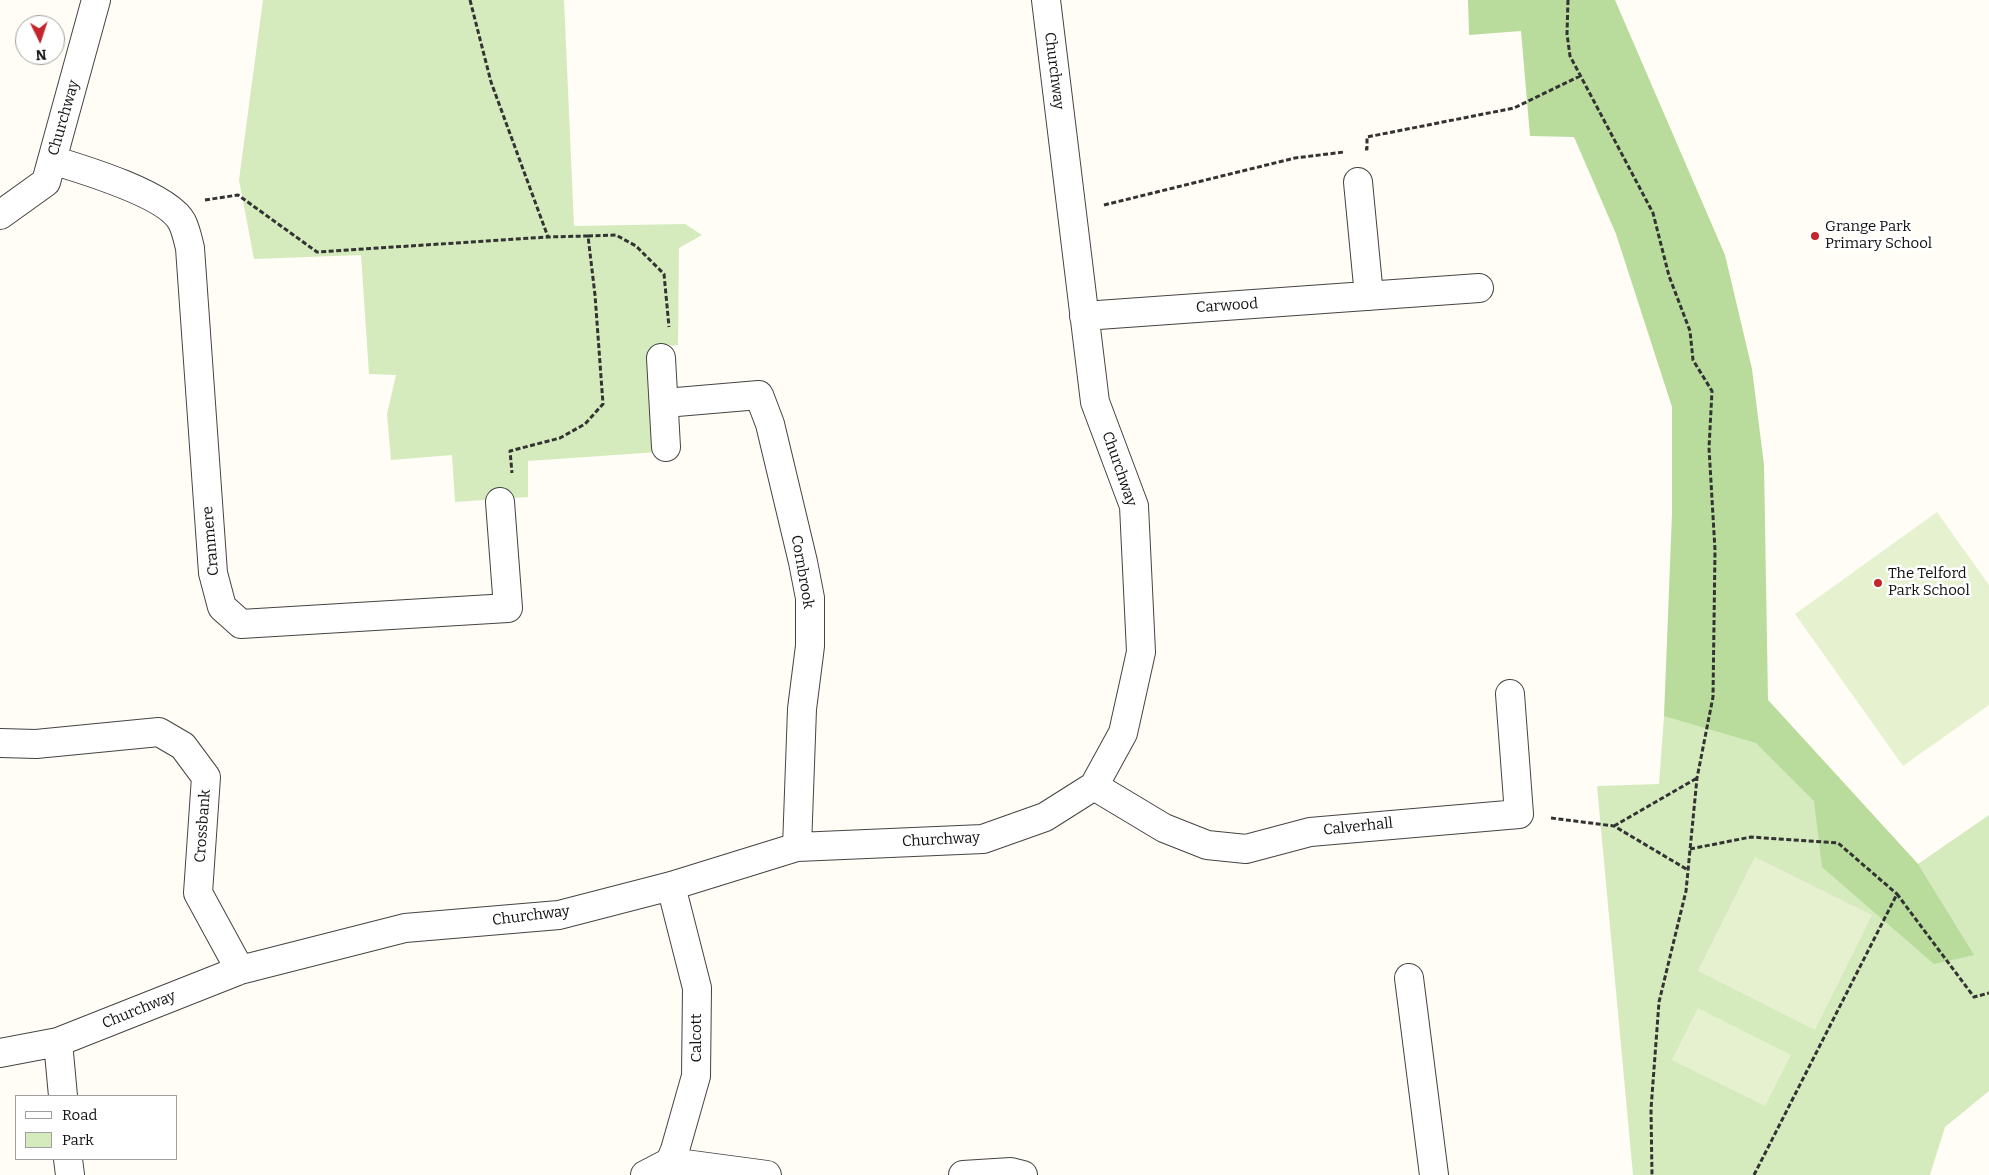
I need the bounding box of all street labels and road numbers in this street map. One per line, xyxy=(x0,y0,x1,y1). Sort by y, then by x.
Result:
street label: Churchway xyxy=(1040,31,1068,111)
street label: Churchway xyxy=(45,78,83,158)
street label: Carwood xyxy=(1195,295,1259,317)
street label: Churchway xyxy=(1098,429,1140,509)
street label: Cranmere xyxy=(199,505,223,577)
street label: Cornbrook xyxy=(787,534,817,610)
street label: Crossbank xyxy=(191,789,215,863)
street label: Calverhall xyxy=(1322,814,1394,840)
street label: Churchway xyxy=(902,829,980,851)
street label: Churchway xyxy=(491,902,571,930)
street label: Churchway xyxy=(100,987,178,1033)
street label: Calcott xyxy=(688,1014,706,1062)

